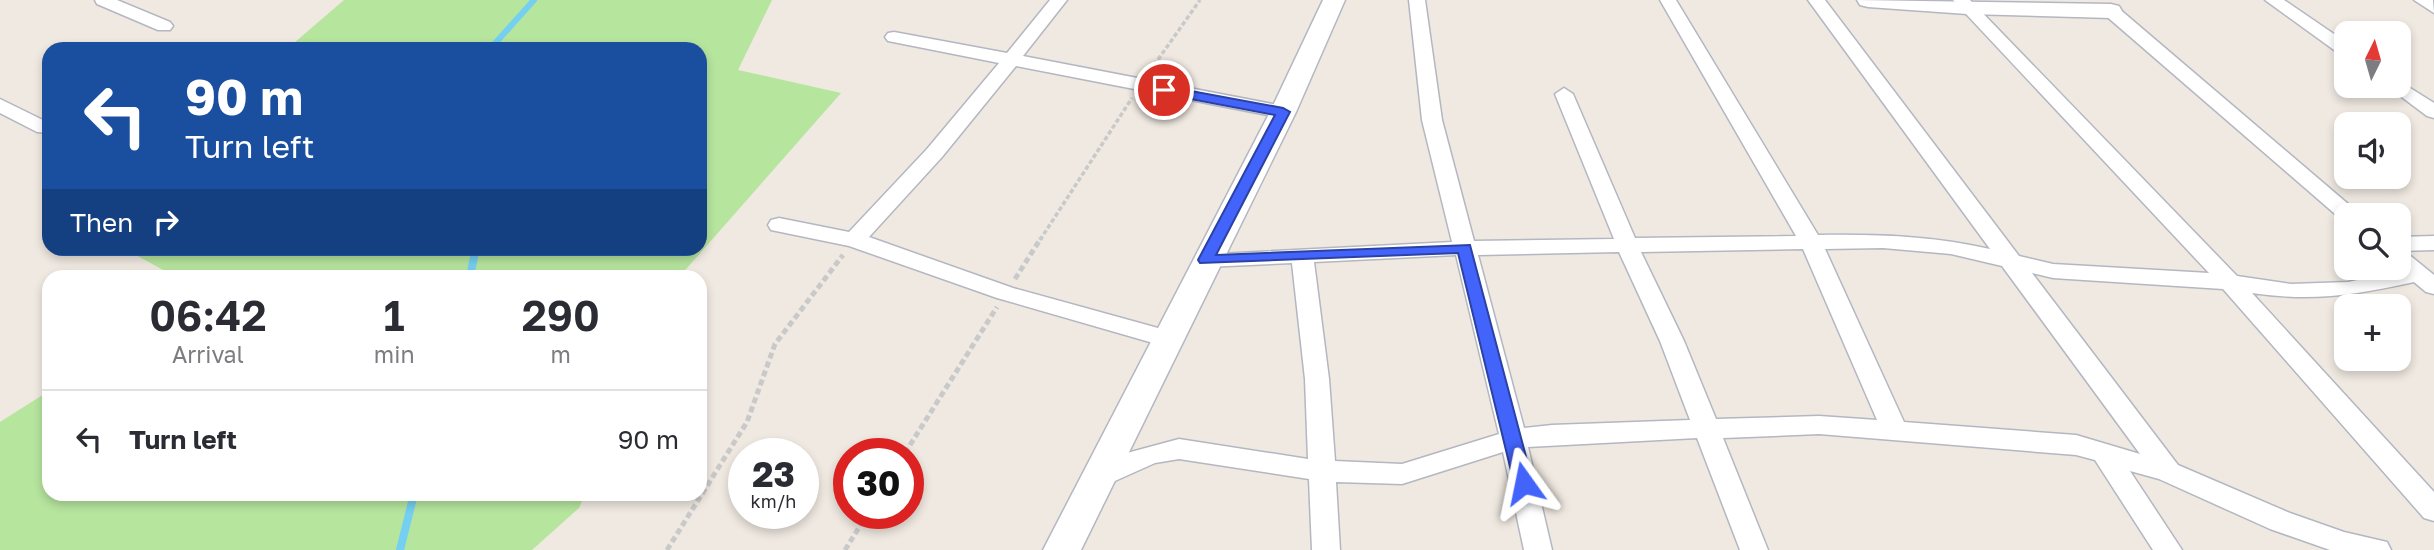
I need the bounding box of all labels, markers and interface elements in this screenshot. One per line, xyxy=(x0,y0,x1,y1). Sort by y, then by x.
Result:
north arrow xyxy=(2334,21,2412,98)
map controls xyxy=(2334,21,2411,371)
pin xyxy=(1134,60,1194,120)
text: 90 m xyxy=(185,67,303,126)
icon: left xyxy=(70,70,161,161)
icon: arrive xyxy=(1145,71,1183,109)
button: sound xyxy=(2334,112,2411,189)
text: Turn left xyxy=(185,127,314,165)
icon: right xyxy=(147,203,185,241)
button: search xyxy=(2334,203,2411,280)
text: Then xyxy=(70,207,133,238)
text: 06:42 xyxy=(149,290,267,340)
text: 1 xyxy=(384,290,405,340)
text: 290 xyxy=(522,290,600,340)
button: + xyxy=(2334,294,2411,371)
text: Arrival xyxy=(172,340,244,368)
text: min xyxy=(374,340,415,368)
text: m xyxy=(551,340,571,368)
icon: left xyxy=(70,420,108,458)
text: Turn left xyxy=(129,424,237,455)
text: 90 m xyxy=(618,424,679,455)
speed limit sign: 30 xyxy=(833,438,924,529)
position arrow xyxy=(1487,446,1561,520)
text: 23 xyxy=(752,453,795,495)
text: km/h xyxy=(751,490,796,512)

